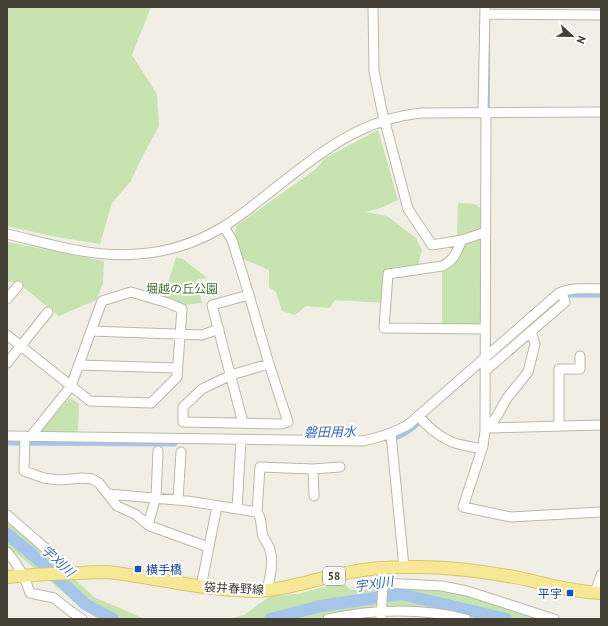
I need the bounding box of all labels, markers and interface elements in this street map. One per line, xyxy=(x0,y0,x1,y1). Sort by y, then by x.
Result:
north arrow xyxy=(552,16,592,56)
text: N xyxy=(573,34,589,46)
park label: 堀越の丘公園 xyxy=(146,281,218,296)
water label: 磐田用水 xyxy=(304,423,358,441)
water label: 宇刈川 xyxy=(38,542,80,582)
place label: 横手橋 xyxy=(146,562,182,577)
marker: 横手橋 xyxy=(133,564,143,574)
road number: 58 xyxy=(323,567,345,585)
water label: 宇刈川 xyxy=(353,573,396,595)
street label: 袋井春野線 xyxy=(203,579,264,597)
place label: 平宇 xyxy=(538,586,562,601)
marker: 平宇 xyxy=(565,588,575,598)

